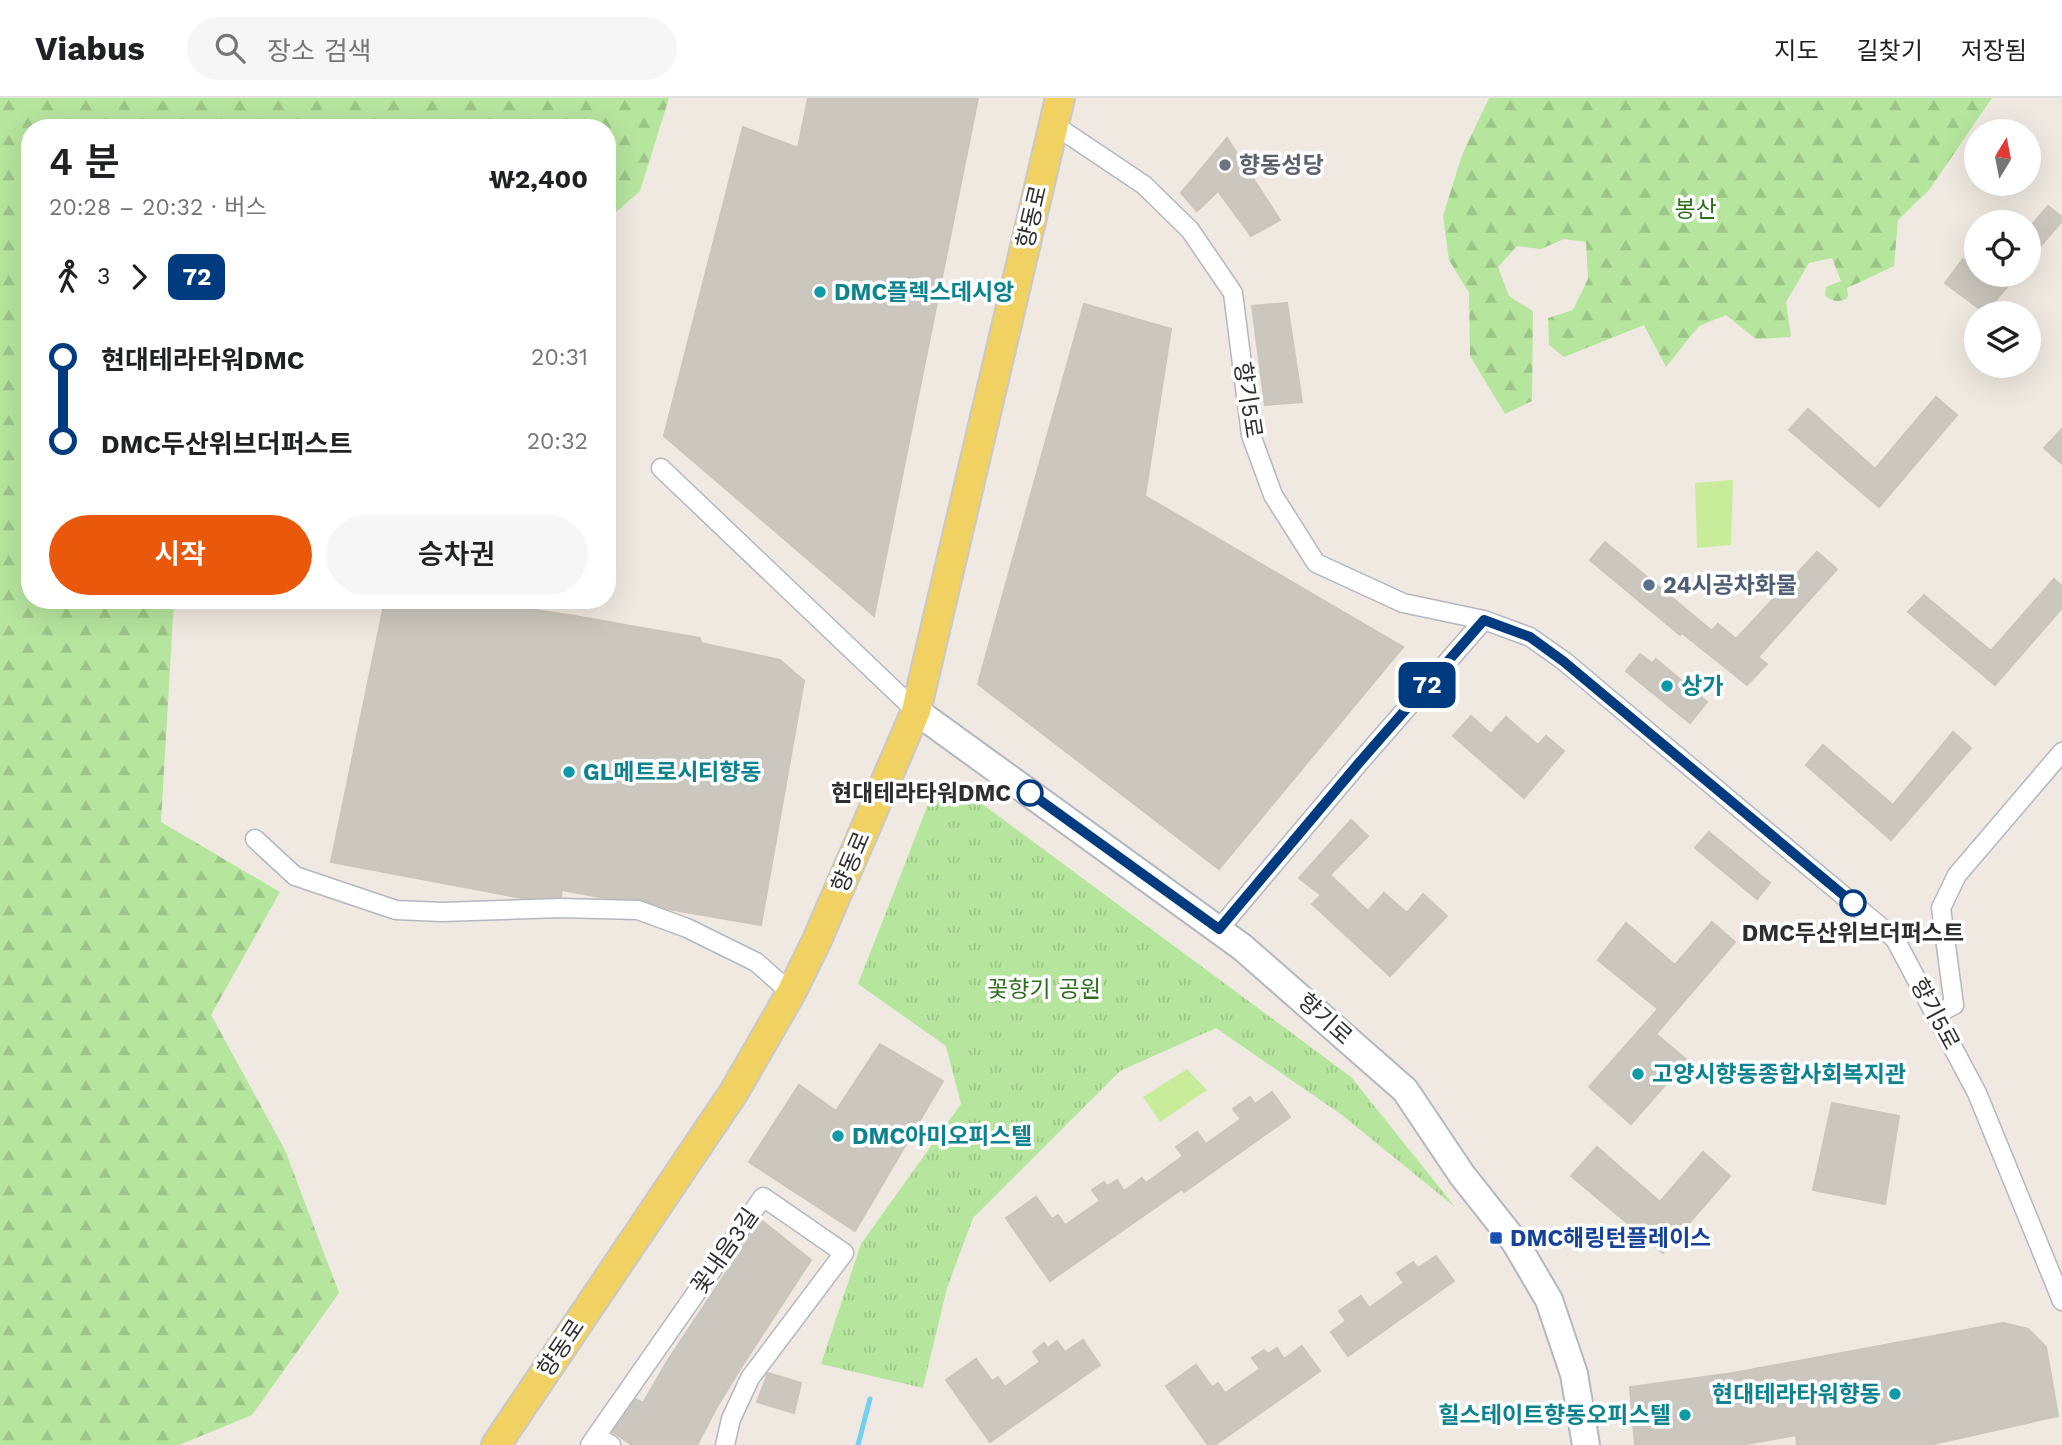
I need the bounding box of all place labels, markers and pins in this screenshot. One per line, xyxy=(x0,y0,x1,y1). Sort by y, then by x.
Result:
place label: 향동성당 xyxy=(1239,152,1324,179)
marker: 향동성당 xyxy=(1217,157,1233,173)
place label: DMC플렉스데시앙 xyxy=(834,279,1014,306)
marker: DMC플렉스데시앙 xyxy=(812,284,828,300)
place label: 24시공차화물 xyxy=(1663,572,1797,599)
marker: 24시공차화물 xyxy=(1641,577,1657,593)
place label: 상가 xyxy=(1681,673,1723,700)
marker: 상가 xyxy=(1659,678,1675,694)
place label: GL메트로시티향동 xyxy=(583,759,762,786)
marker: GL메트로시티향동 xyxy=(561,764,577,780)
place label: 현대테라타워DMC xyxy=(831,780,1011,807)
marker: 현대테라타워DMC xyxy=(1017,780,1043,806)
marker: DMC두산위브더퍼스트 xyxy=(1840,890,1866,916)
place label: DMC두산위브더퍼스트 xyxy=(1742,920,1964,947)
place label: 고양시향동종합사회복지관 xyxy=(1652,1061,1906,1088)
marker: 고양시향동종합사회복지관 xyxy=(1630,1066,1646,1082)
place label: DMC아미오피스텔 xyxy=(852,1123,1032,1150)
marker: DMC아미오피스텔 xyxy=(830,1128,846,1144)
place label: DMC해링턴플레이스 xyxy=(1510,1225,1711,1252)
marker: DMC해링턴플레이스 xyxy=(1488,1230,1504,1246)
place label: 현대테라타워향동 xyxy=(1712,1381,1881,1408)
marker: 현대테라타워향동 xyxy=(1887,1386,1903,1402)
place label: 힐스테이트향동오피스텔 xyxy=(1438,1402,1671,1429)
marker: 힐스테이트향동오피스텔 xyxy=(1677,1407,1693,1423)

